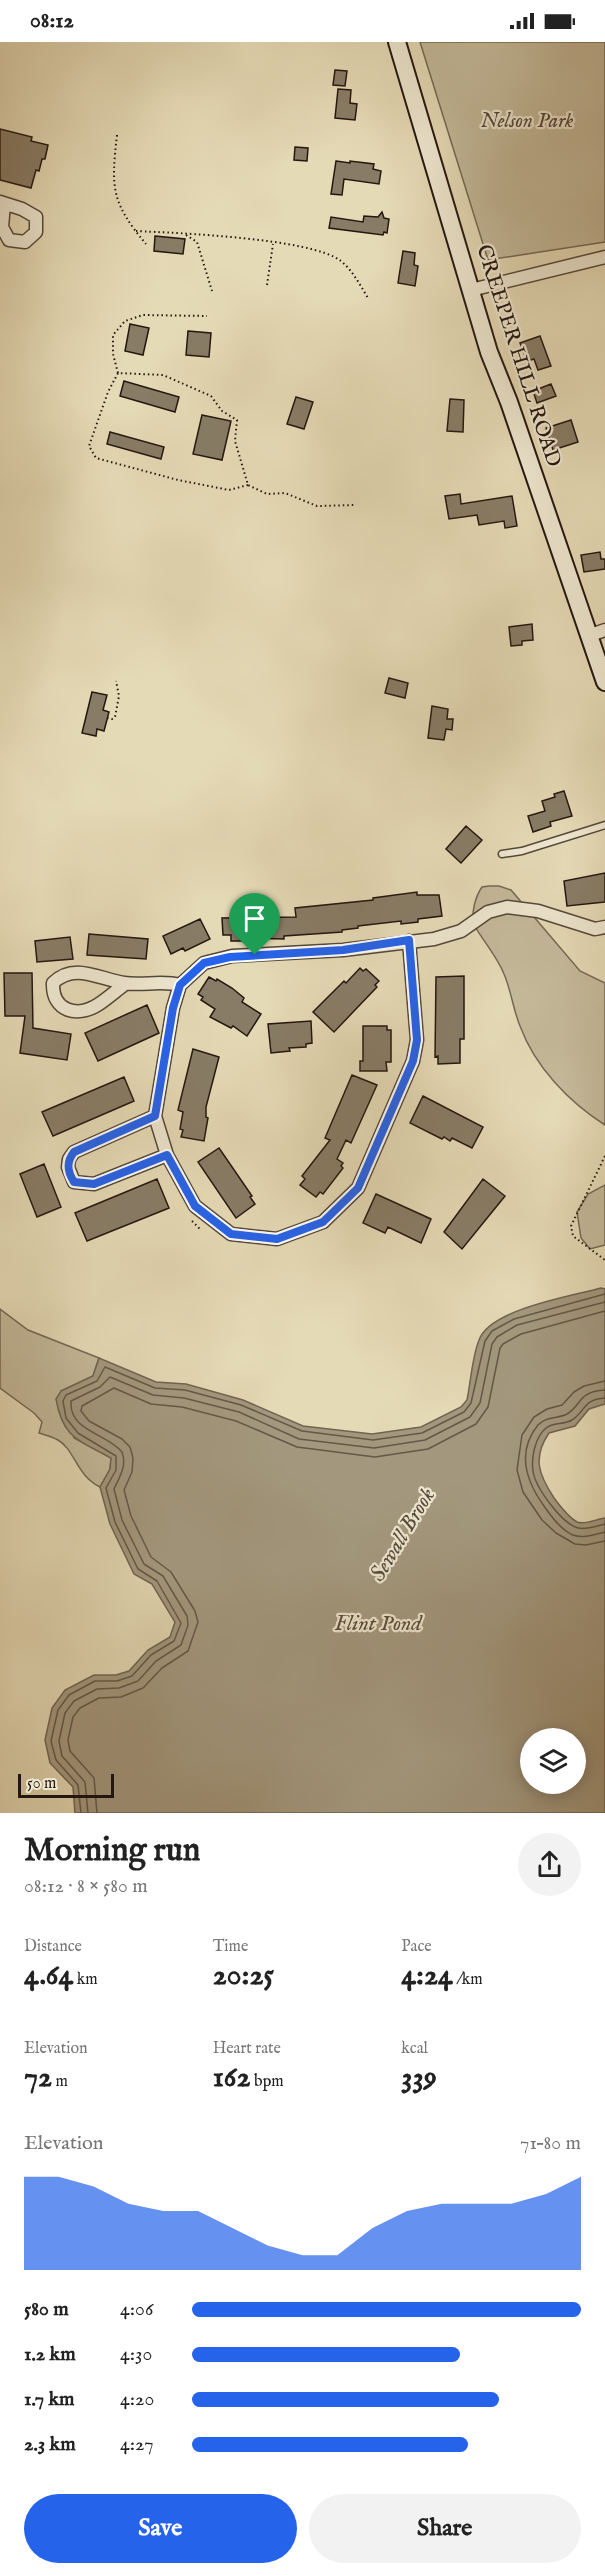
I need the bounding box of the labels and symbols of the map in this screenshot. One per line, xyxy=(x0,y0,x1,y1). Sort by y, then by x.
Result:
park label: Nelson Park xyxy=(480,108,574,135)
street label: CREEPER HILL ROAD xyxy=(469,241,567,471)
pin xyxy=(229,893,280,955)
water label: Sewall Brook xyxy=(364,1483,442,1587)
water label: Flint Pond xyxy=(334,1610,423,1638)
scale bar xyxy=(18,1771,114,1798)

